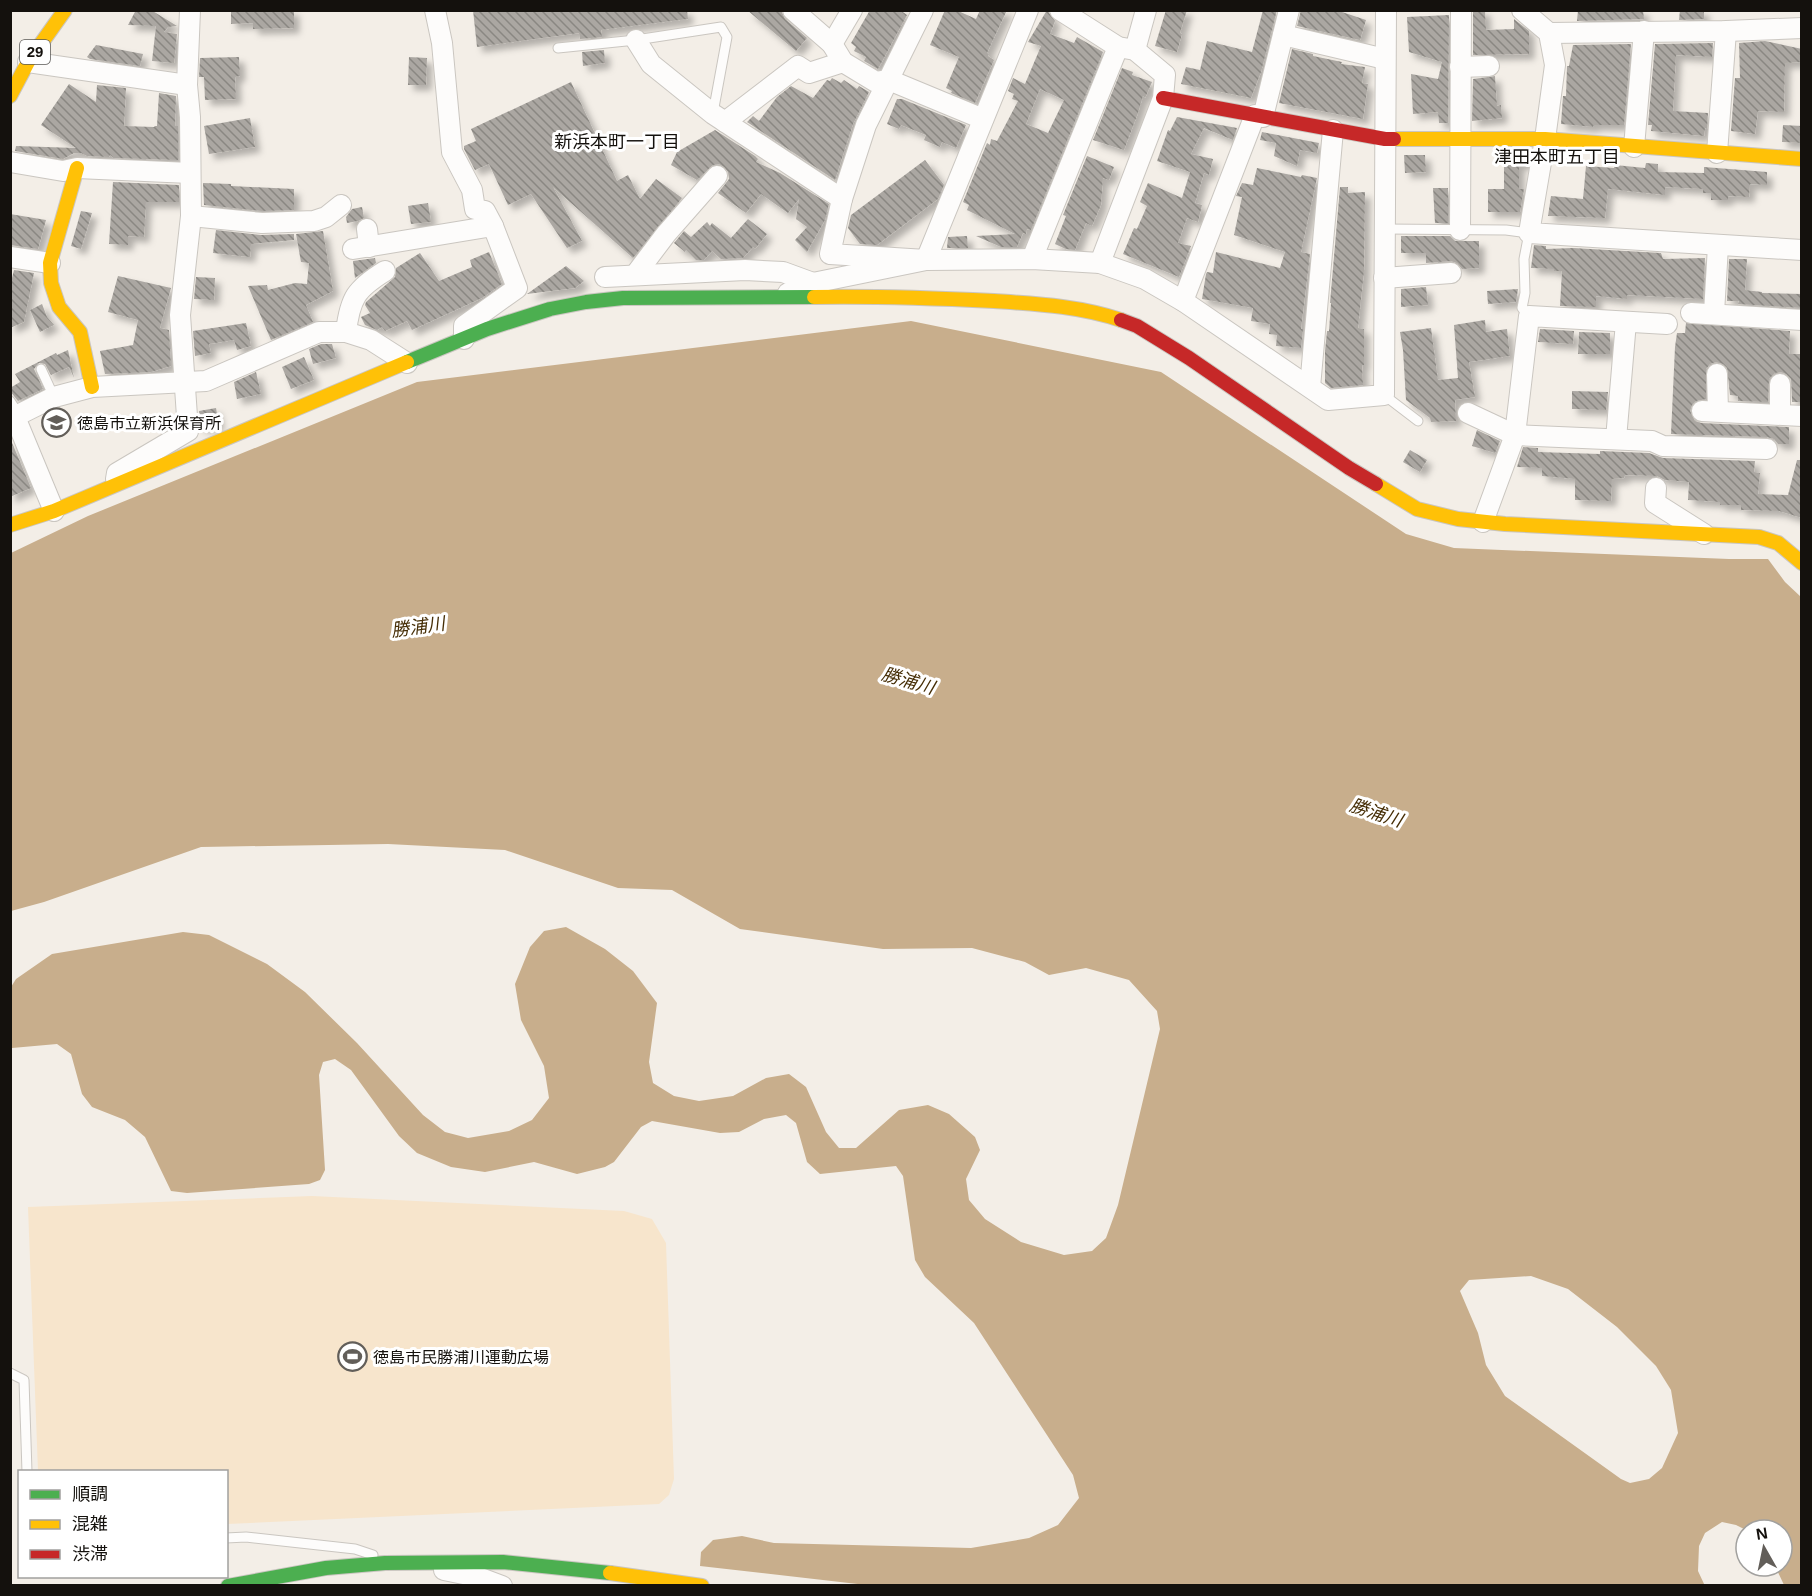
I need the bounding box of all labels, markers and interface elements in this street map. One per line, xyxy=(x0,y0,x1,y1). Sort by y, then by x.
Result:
road number: 29 xyxy=(20,40,50,64)
district label: 新浜本町一丁目 xyxy=(554,132,680,152)
district label: 津田本町五丁目 xyxy=(1494,147,1620,167)
school or university icon: 徳島市立新浜保育所 xyxy=(40,407,72,439)
place label: 徳島市立新浜保育所 xyxy=(77,415,221,432)
water label: 勝浦川 xyxy=(390,613,448,641)
water label: 勝浦川 xyxy=(879,664,939,699)
water label: 勝浦川 xyxy=(1347,795,1407,831)
sports icon: 徳島市民勝浦川運動広場 xyxy=(336,1341,368,1373)
place label: 徳島市民勝浦川運動広場 xyxy=(373,1349,549,1366)
legend xyxy=(18,1470,228,1578)
text: 順調 xyxy=(72,1484,108,1504)
text: 混雑 xyxy=(72,1514,108,1534)
north arrow xyxy=(1734,1518,1794,1578)
text: N xyxy=(1755,1524,1769,1543)
text: 渋滞 xyxy=(72,1544,108,1564)

